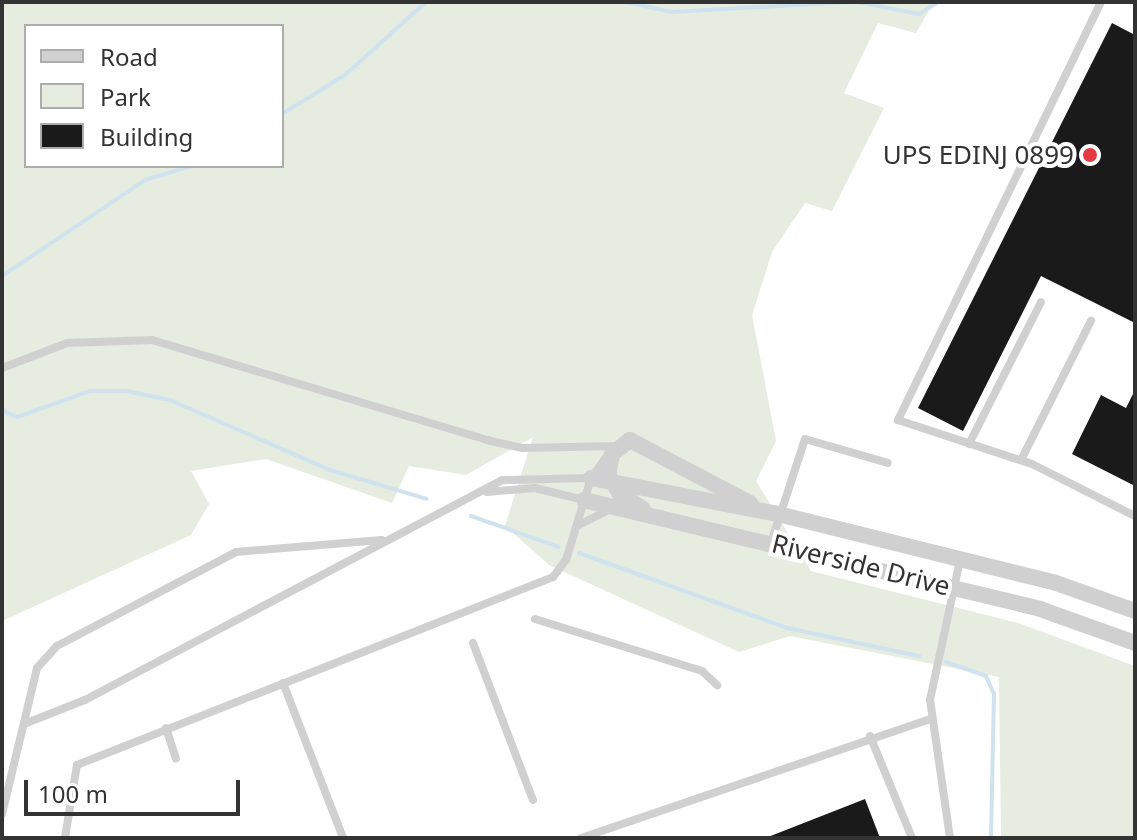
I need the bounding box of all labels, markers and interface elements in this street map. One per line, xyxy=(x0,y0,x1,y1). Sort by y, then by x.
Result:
legend xyxy=(24,24,284,168)
text: Road xyxy=(100,40,158,73)
text: Park xyxy=(100,80,151,113)
text: Building xyxy=(100,120,193,153)
place label: UPS EDINJ 0899 xyxy=(883,139,1074,171)
marker: UPS EDINJ 0899 xyxy=(1081,146,1099,164)
street label: Riverside Drive xyxy=(769,528,953,602)
scale bar xyxy=(28,764,244,814)
text: 100 m xyxy=(38,777,108,810)

